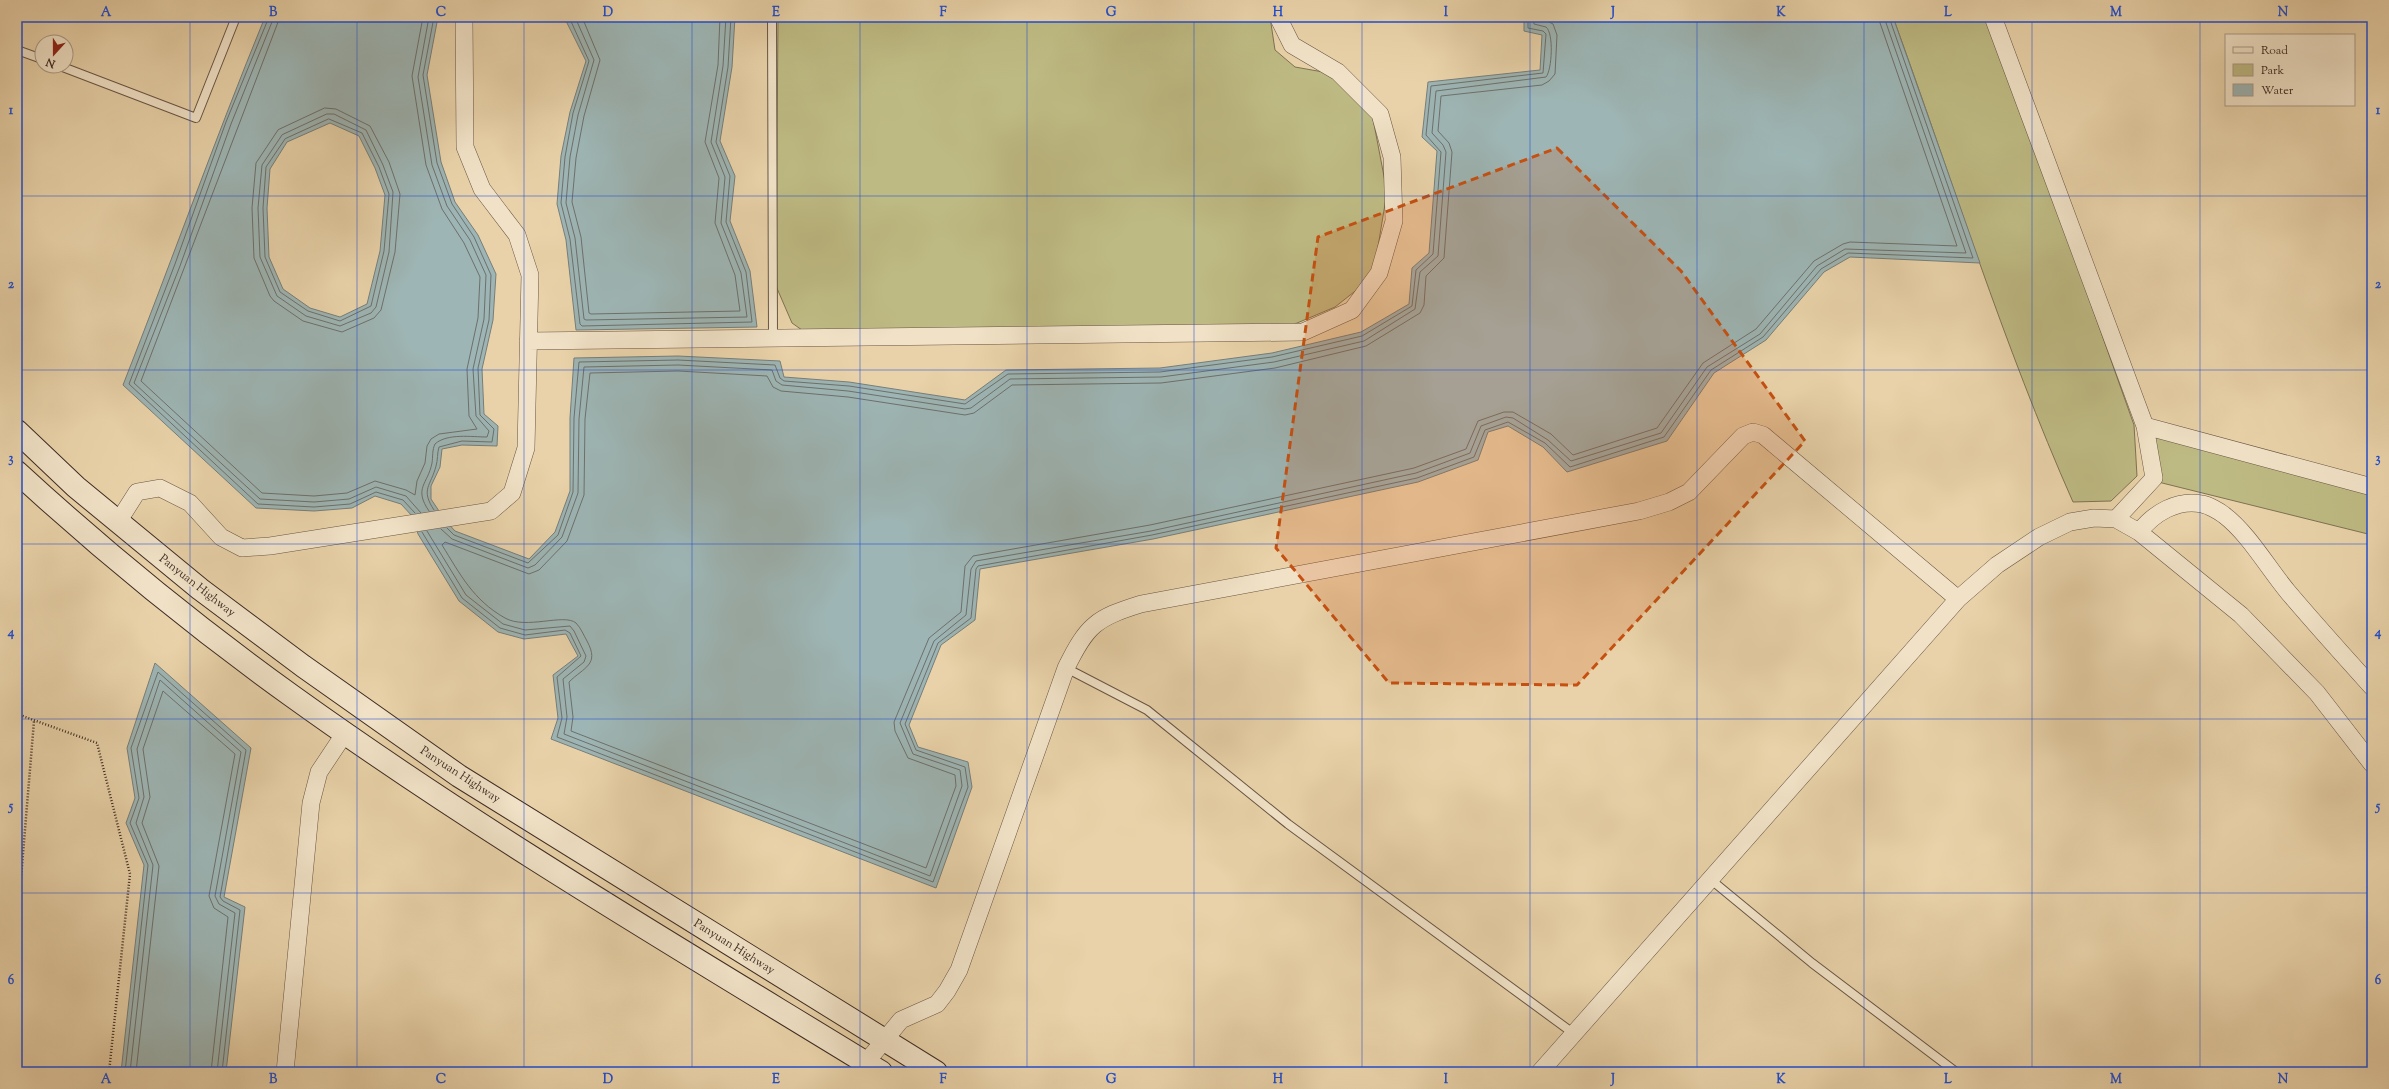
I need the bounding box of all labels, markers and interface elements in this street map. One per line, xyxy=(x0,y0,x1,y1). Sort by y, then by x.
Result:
text: A xyxy=(101,4,112,22)
text: B xyxy=(269,4,278,22)
text: C xyxy=(436,4,446,22)
text: D xyxy=(603,4,613,22)
text: E xyxy=(772,4,780,22)
text: F xyxy=(939,4,947,22)
text: G xyxy=(1106,4,1117,22)
text: H xyxy=(1273,4,1284,22)
text: I xyxy=(1444,4,1449,22)
text: J xyxy=(1610,4,1615,22)
text: K xyxy=(1776,4,1786,22)
text: L xyxy=(1944,4,1952,22)
text: M xyxy=(2110,4,2122,22)
text: N xyxy=(2278,4,2289,22)
north arrow xyxy=(34,34,74,74)
legend xyxy=(2225,34,2355,106)
text: Road xyxy=(2261,42,2288,60)
text: N xyxy=(44,53,59,72)
text: Park xyxy=(2261,62,2284,80)
text: Water xyxy=(2261,82,2294,100)
text: 1 xyxy=(9,102,14,120)
text: 1 xyxy=(2376,102,2381,120)
text: 2 xyxy=(8,276,15,294)
text: 2 xyxy=(2375,276,2382,294)
text: 3 xyxy=(8,450,14,468)
text: 3 xyxy=(2375,450,2381,468)
street label: Panyuan Highway xyxy=(155,550,239,622)
text: 4 xyxy=(7,624,15,642)
text: 4 xyxy=(2374,624,2382,642)
street label: Panyuan Highway xyxy=(416,742,504,808)
text: 5 xyxy=(8,798,14,816)
text: 5 xyxy=(2375,798,2381,816)
street label: Panyuan Highway xyxy=(690,915,778,979)
text: 6 xyxy=(8,972,15,990)
text: 6 xyxy=(2375,972,2382,990)
text: A xyxy=(101,1071,112,1089)
text: B xyxy=(269,1071,278,1089)
text: C xyxy=(436,1071,446,1089)
text: D xyxy=(603,1071,613,1089)
text: E xyxy=(772,1071,780,1089)
text: F xyxy=(939,1071,947,1089)
text: G xyxy=(1106,1071,1117,1089)
text: H xyxy=(1273,1071,1284,1089)
text: I xyxy=(1444,1071,1449,1089)
text: J xyxy=(1610,1071,1615,1089)
text: K xyxy=(1776,1071,1786,1089)
text: L xyxy=(1944,1071,1952,1089)
text: M xyxy=(2110,1071,2122,1089)
text: N xyxy=(2278,1071,2289,1089)

